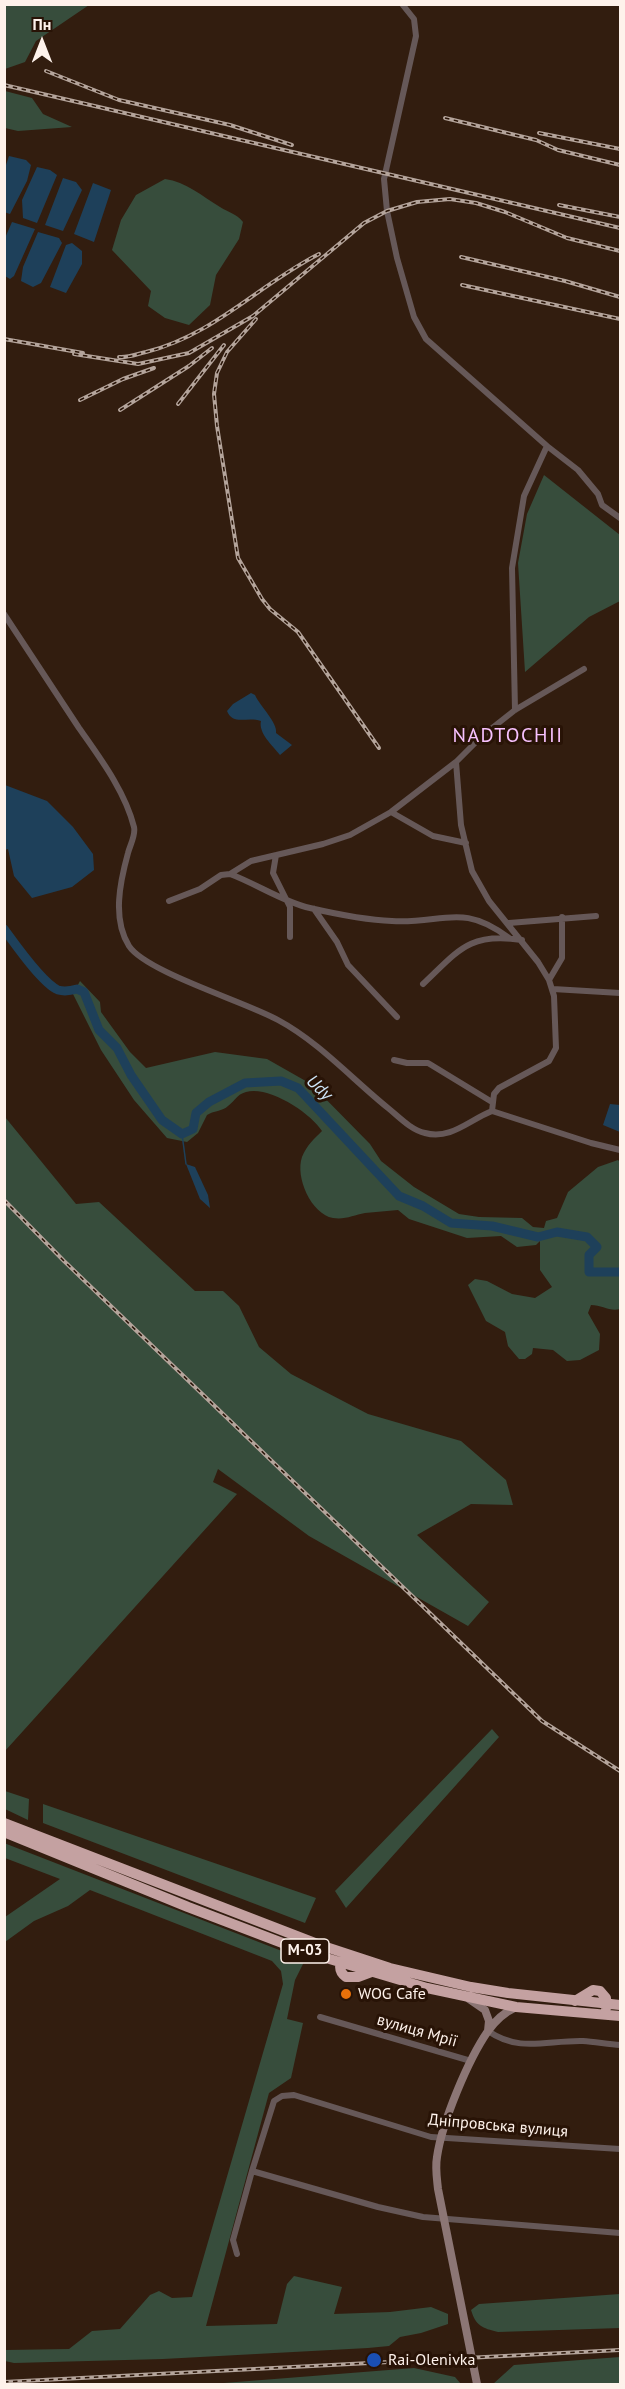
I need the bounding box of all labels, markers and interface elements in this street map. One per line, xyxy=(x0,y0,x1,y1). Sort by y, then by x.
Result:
north arrow xyxy=(12,12,72,72)
text: Пн xyxy=(33,14,51,34)
district label: NADTOCHII xyxy=(452,724,564,748)
water label: Udy xyxy=(301,1070,337,1106)
road number: М-03 xyxy=(281,1939,329,1963)
place label: WOG Cafe xyxy=(358,1984,426,2004)
marker: WOG Cafe xyxy=(339,1987,353,2001)
street label: вулиця Мрії xyxy=(375,2010,459,2052)
street label: Дніпровська вулиця xyxy=(427,2110,569,2142)
place label: Rai-Olenivka xyxy=(388,2350,475,2370)
marker: Rai-Olenivka xyxy=(365,2351,383,2369)

